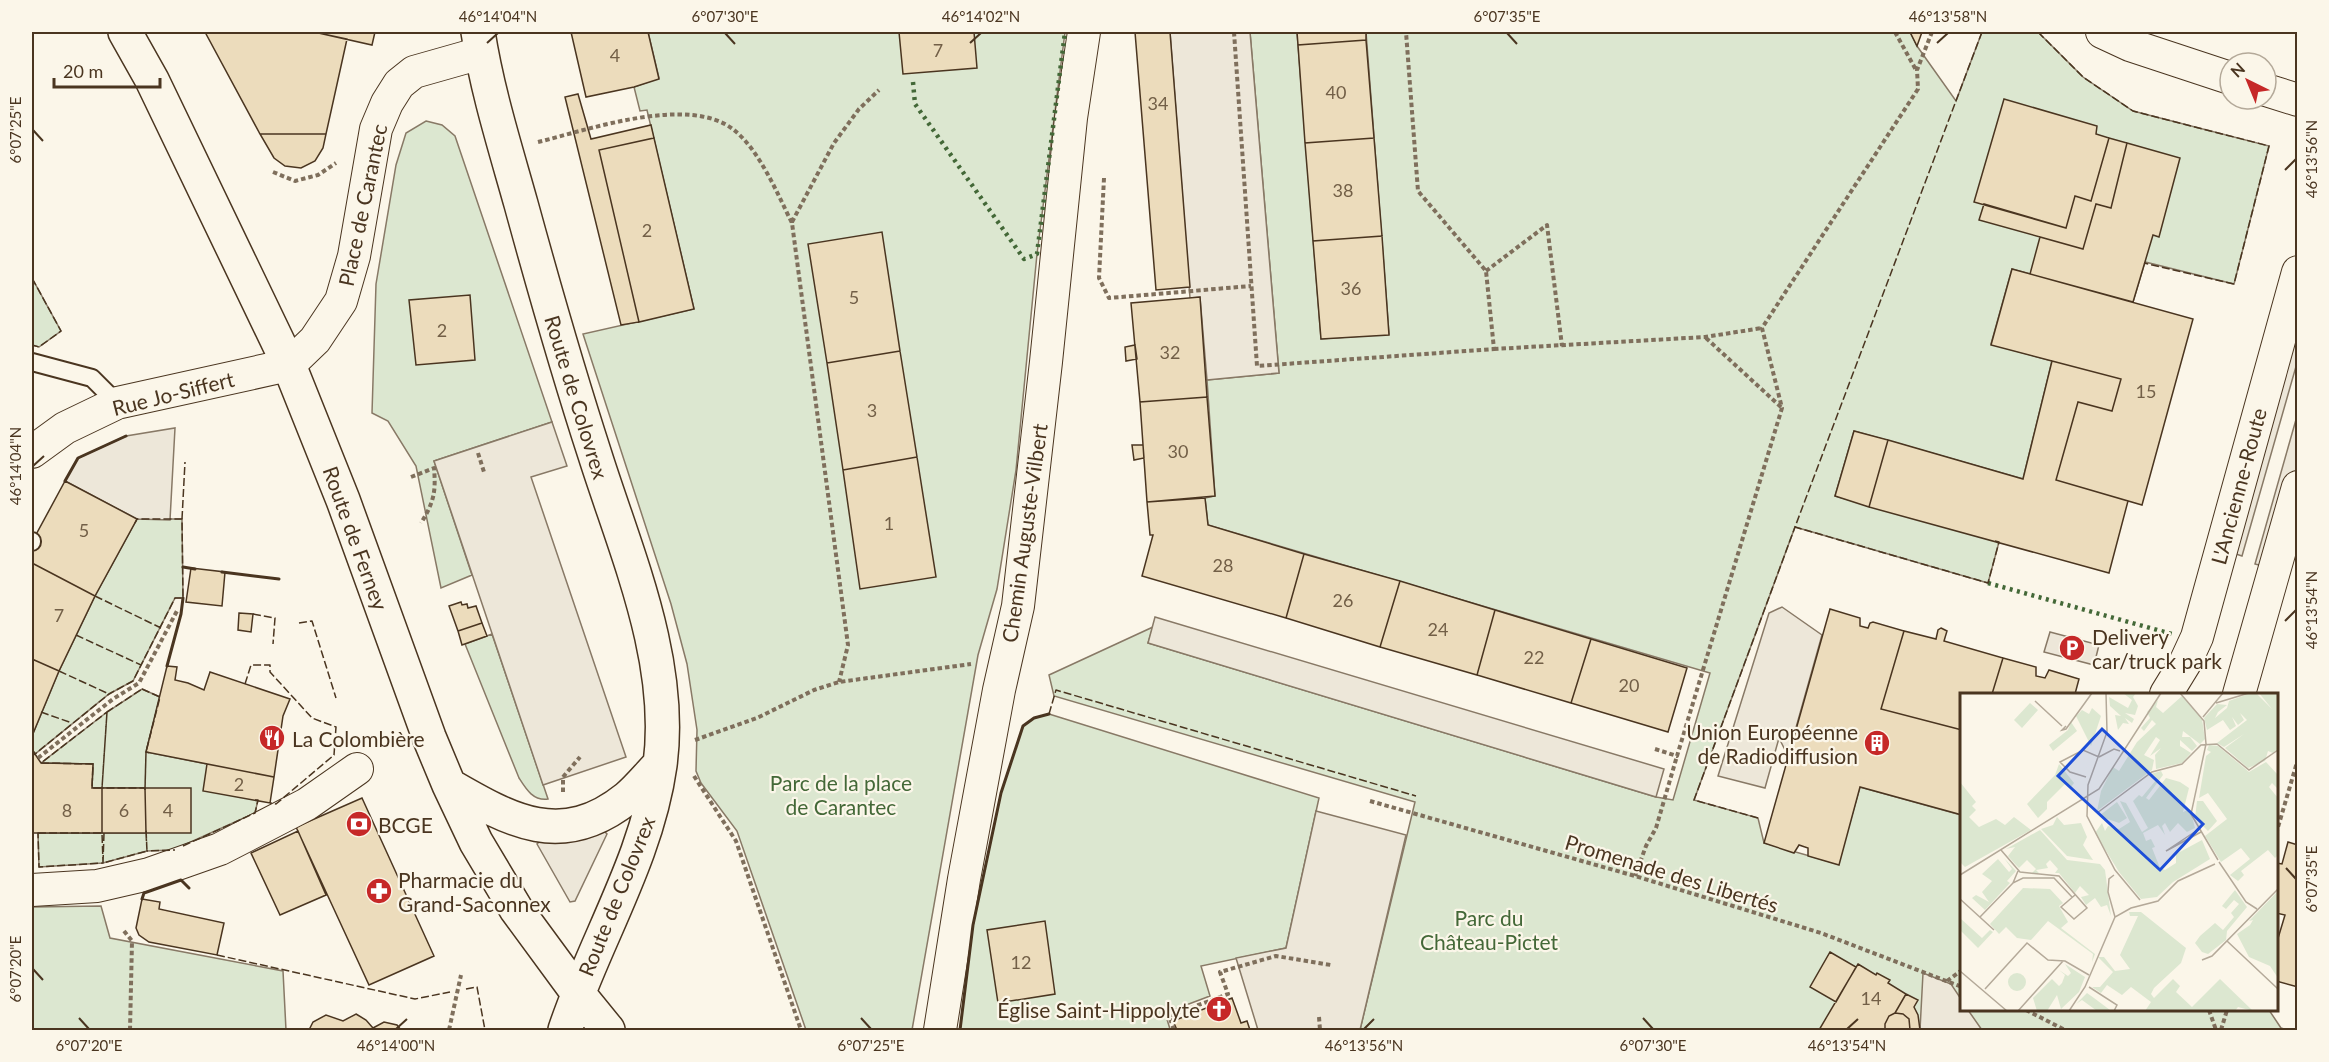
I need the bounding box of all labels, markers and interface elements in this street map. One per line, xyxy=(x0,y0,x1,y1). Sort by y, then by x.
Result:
text: 46°14'04"N xyxy=(459,7,537,25)
text: 6°07'30"E xyxy=(692,7,759,25)
text: 46°14'02"N xyxy=(942,7,1020,25)
text: 6°07'35"E xyxy=(1474,7,1541,25)
text: 46°13'58"N xyxy=(1909,7,1987,25)
house number: 7 xyxy=(933,39,943,61)
house number: 4 xyxy=(610,44,620,66)
scale bar xyxy=(54,51,160,89)
north arrow xyxy=(2218,51,2278,111)
text: N xyxy=(2226,59,2248,81)
text: 20 m xyxy=(63,60,103,82)
house number: 40 xyxy=(1326,81,1346,103)
house number: 34 xyxy=(1148,92,1168,114)
text: 6°07'25"E xyxy=(6,97,24,164)
text: 46°13'56"N xyxy=(2302,120,2320,198)
street label: Place de Carantec xyxy=(333,122,391,288)
house number: 38 xyxy=(1333,179,1353,201)
house number: 2 xyxy=(642,219,652,241)
house number: 36 xyxy=(1341,277,1361,299)
house number: 5 xyxy=(849,286,859,308)
street label: Route de Colovrex xyxy=(540,312,614,482)
house number: 2 xyxy=(437,319,447,341)
house number: 32 xyxy=(1160,341,1180,363)
street label: Rue Jo-Siffert xyxy=(109,366,237,420)
house number: 15 xyxy=(2136,380,2156,402)
house number: 3 xyxy=(867,399,877,421)
street label: L'Ancienne-Route xyxy=(2205,405,2271,567)
street label: Chemin Auguste-Vilbert xyxy=(996,421,1052,644)
text: 46°14'04"N xyxy=(6,427,24,505)
house number: 30 xyxy=(1168,440,1188,462)
street label: Route de Ferney xyxy=(318,463,394,614)
house number: 1 xyxy=(884,512,894,534)
house number: 5 xyxy=(79,519,89,541)
house number: 28 xyxy=(1213,554,1233,576)
text: 46°13'54"N xyxy=(2302,571,2320,649)
house number: 26 xyxy=(1333,589,1353,611)
house number: 7 xyxy=(54,604,64,626)
house number: 24 xyxy=(1428,618,1448,640)
place label: Delivery car/truck park xyxy=(2092,624,2222,673)
parking icon: Delivery car/truck park xyxy=(2057,633,2087,663)
house number: 22 xyxy=(1524,646,1544,668)
house number: 20 xyxy=(1619,674,1639,696)
inset map xyxy=(1960,693,2278,1011)
place label: Union Européenne de Radiodiffusion xyxy=(1686,719,1858,768)
restaurant icon: La Colombière xyxy=(257,723,287,753)
place label: La Colombière xyxy=(292,726,425,751)
building icon: Union Européenne de Radiodiffusion xyxy=(1862,728,1892,758)
park label: Parc de la place de Carantec xyxy=(770,770,912,819)
house number: 2 xyxy=(234,773,244,795)
house number: 8 xyxy=(62,799,72,821)
house number: 6 xyxy=(119,799,129,821)
house number: 4 xyxy=(163,799,173,821)
bank icon: BCGE xyxy=(344,809,374,839)
place label: BCGE xyxy=(378,812,433,837)
street label: Route de Colovrex xyxy=(573,812,660,980)
street label: Promenade des Libertés xyxy=(1562,829,1782,917)
text: 6°07'35"E xyxy=(2302,846,2320,913)
place label: Pharmacie du Grand-Saconnex xyxy=(398,867,551,916)
pharmacy icon: Pharmacie du Grand-Saconnex xyxy=(364,876,394,906)
park label: Parc du Château-Pictet xyxy=(1420,905,1559,954)
text: 6°07'20"E xyxy=(6,936,24,1003)
house number: 12 xyxy=(1011,951,1031,973)
house number: 14 xyxy=(1861,987,1881,1009)
church icon: Église Saint-Hippolyte xyxy=(1204,994,1234,1024)
place label: Église Saint-Hippolyte xyxy=(997,997,1200,1022)
text: 6°07'20"E xyxy=(56,1036,123,1054)
text: 46°14'00"N xyxy=(357,1036,435,1054)
text: 6°07'25"E xyxy=(838,1036,905,1054)
text: 46°13'56"N xyxy=(1325,1036,1403,1054)
text: 6°07'30"E xyxy=(1620,1036,1687,1054)
text: 46°13'54"N xyxy=(1808,1036,1886,1054)

